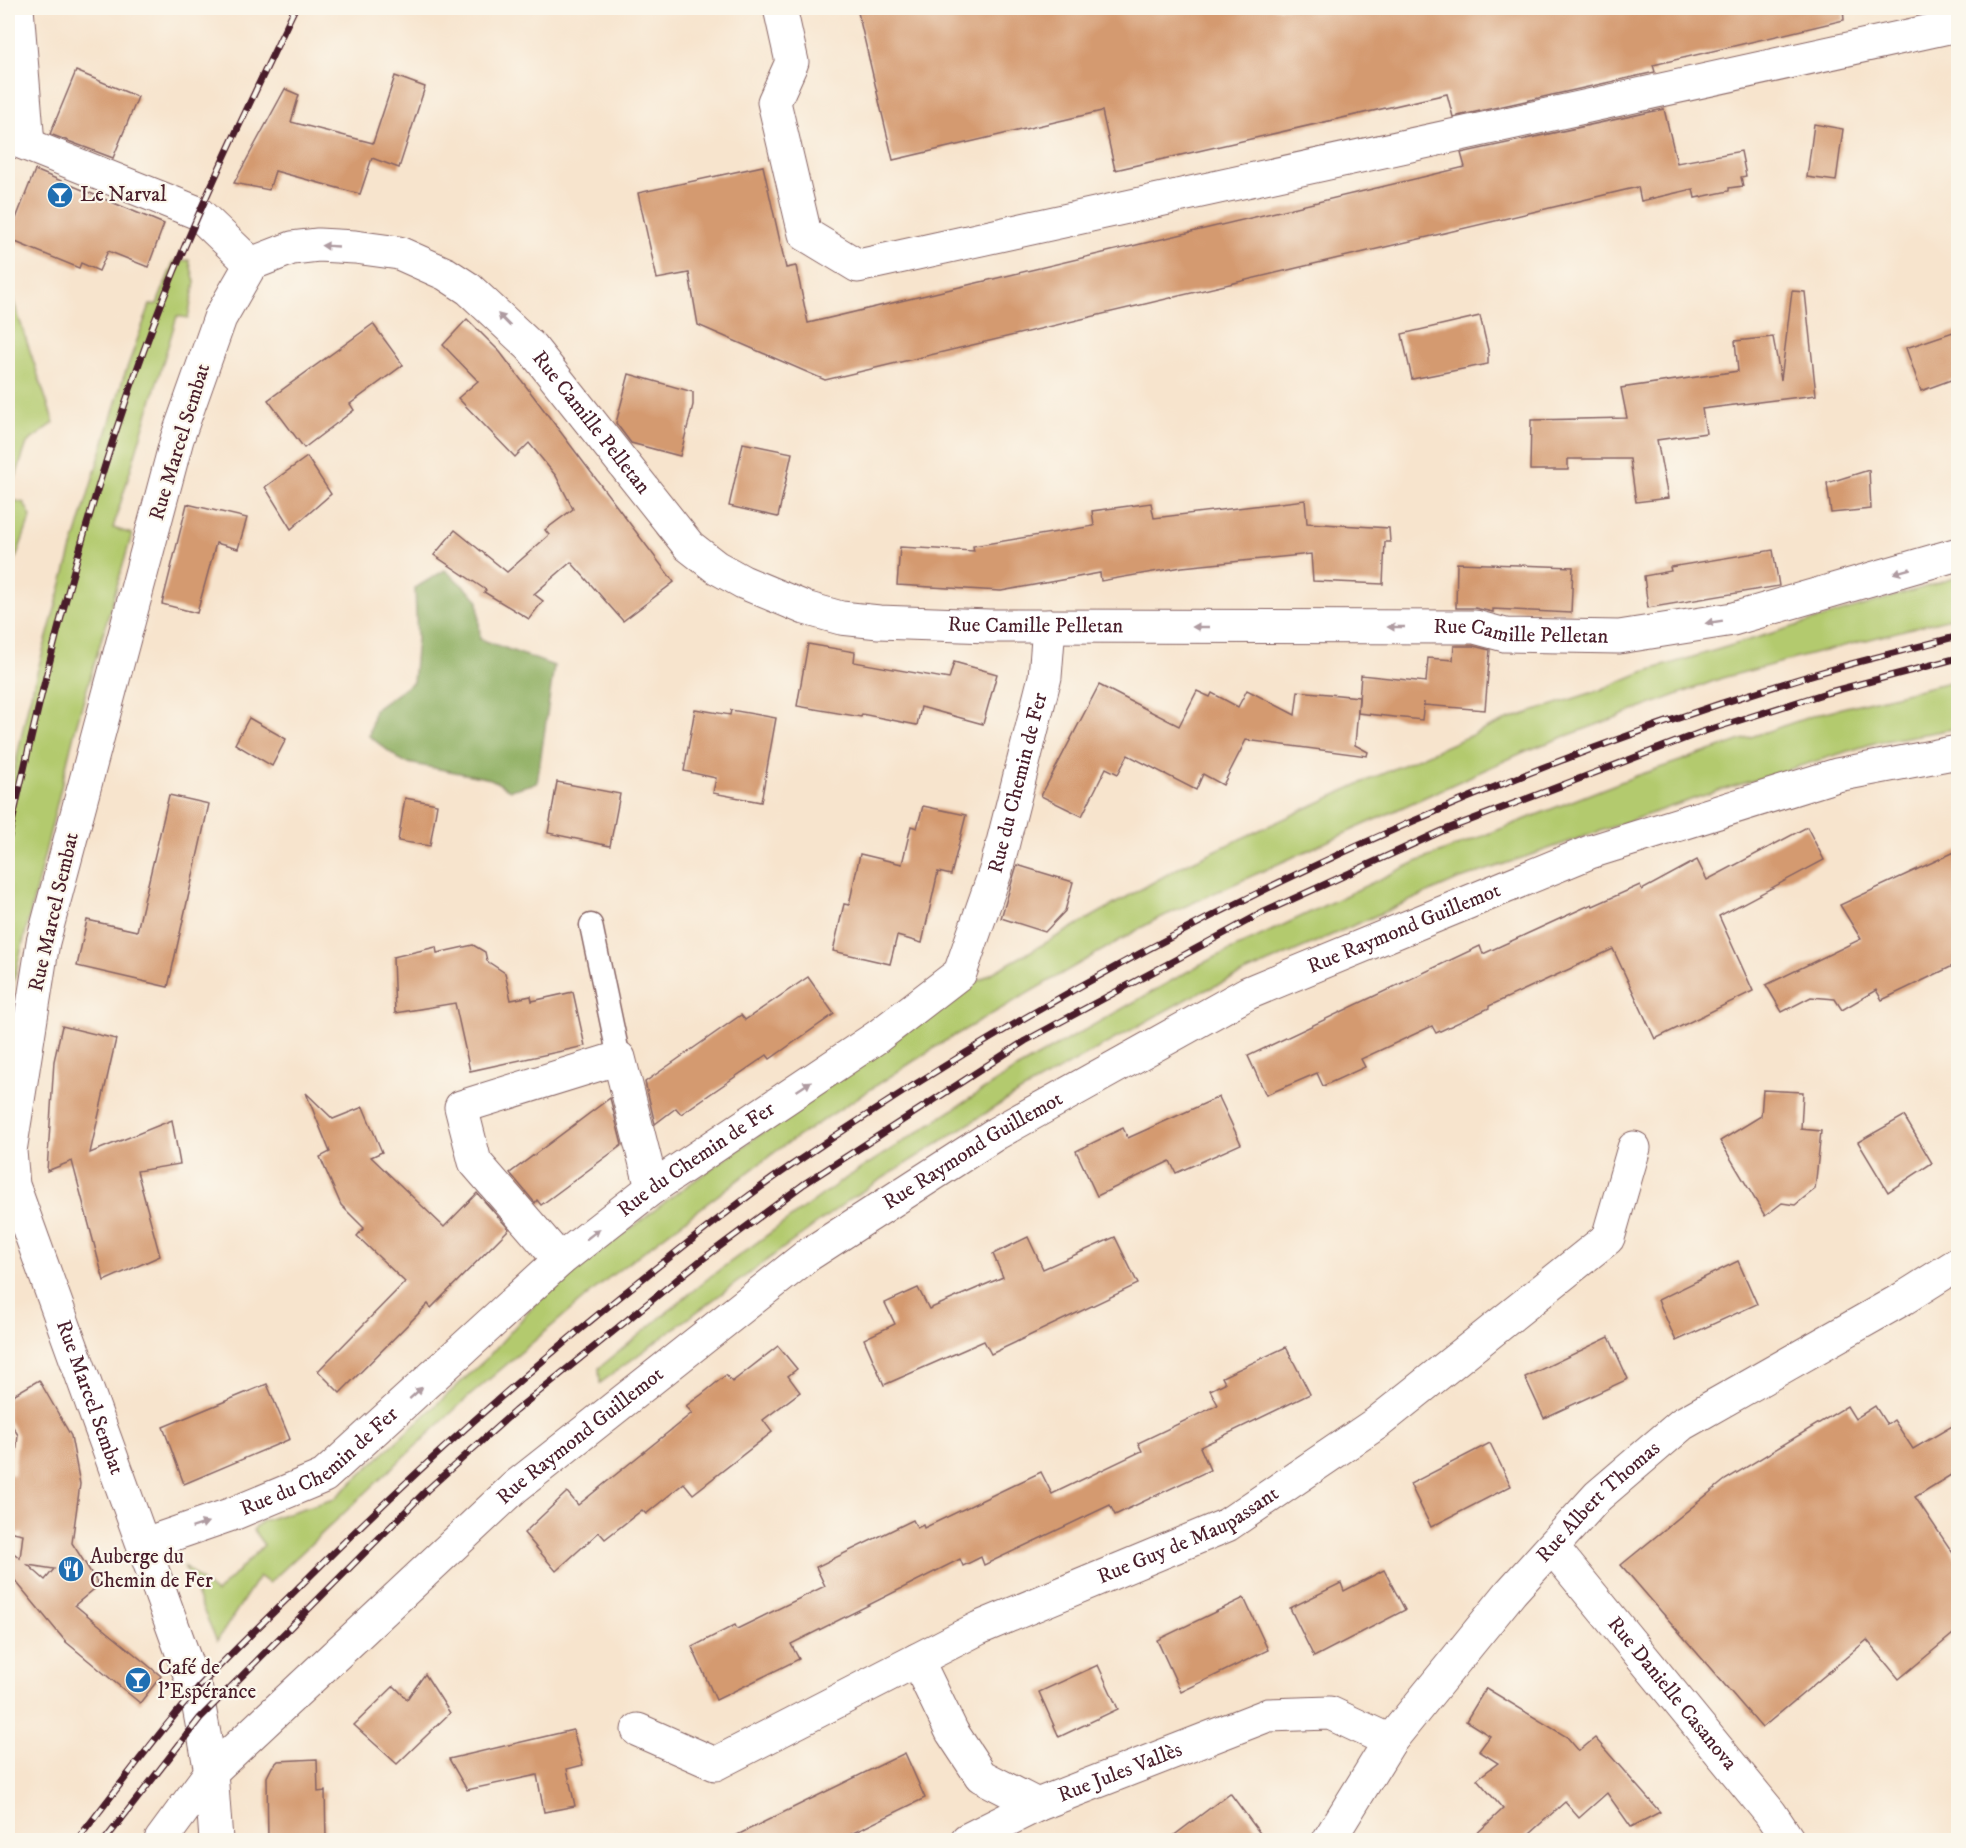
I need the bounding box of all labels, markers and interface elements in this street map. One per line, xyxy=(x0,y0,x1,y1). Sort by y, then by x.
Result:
bar icon: Le Narval xyxy=(45,180,75,210)
place label: Le Narval xyxy=(80,182,167,208)
one-way arrow xyxy=(321,241,340,251)
one-way arrow xyxy=(498,313,512,327)
street label: Rue Camille Pelletan xyxy=(526,346,656,500)
street label: Rue Marcel Sembat xyxy=(144,360,216,524)
one-way arrow xyxy=(1893,566,1911,576)
street label: Rue Camille Pelletan xyxy=(947,612,1123,639)
street label: Rue Camille Pelletan xyxy=(1434,613,1609,650)
one-way arrow xyxy=(1705,618,1724,627)
one-way arrow xyxy=(1191,622,1210,632)
one-way arrow xyxy=(1386,622,1405,632)
street label: Rue du Chemin de Fer xyxy=(983,690,1054,876)
street label: Rue Marcel Sembat xyxy=(23,830,85,994)
street label: Rue Raymond Guillemot xyxy=(1304,877,1505,980)
one-way arrow xyxy=(795,1080,811,1092)
street label: Rue Raymond Guillemot xyxy=(878,1086,1068,1216)
street label: Rue du Chemin de Fer xyxy=(612,1096,780,1223)
one-way arrow xyxy=(585,1229,600,1241)
street label: Rue Marcel Sembat xyxy=(50,1316,130,1479)
street label: Rue Raymond Guillemot xyxy=(491,1361,669,1510)
one-way arrow xyxy=(409,1386,423,1400)
street label: Rue du Chemin de Fer xyxy=(237,1401,404,1522)
street label: Rue Albert Thomas xyxy=(1531,1435,1666,1568)
street label: Rue Guy de Maupassant xyxy=(1094,1481,1284,1590)
one-way arrow xyxy=(191,1520,209,1529)
place label: Auberge du Chemin de Fer xyxy=(90,1544,213,1594)
restaurant icon: Auberge du Chemin de Fer xyxy=(56,1554,86,1584)
street label: Rue Danielle Casanova xyxy=(1602,1611,1743,1776)
place label: Café de l'Espérance xyxy=(158,1655,256,1705)
bar icon: Café de l'Espérance xyxy=(123,1665,153,1695)
street label: Rue Jules Vallès xyxy=(1054,1737,1186,1809)

